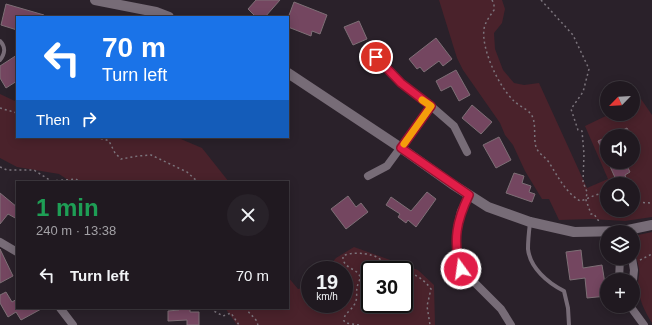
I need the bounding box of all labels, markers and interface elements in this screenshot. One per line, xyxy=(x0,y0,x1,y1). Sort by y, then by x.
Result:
icon: left xyxy=(36,32,88,84)
text: 70 m xyxy=(102,32,166,63)
pin xyxy=(359,40,393,74)
icon: arrive xyxy=(365,46,387,68)
text: Turn left xyxy=(102,65,167,85)
north arrow xyxy=(600,81,640,121)
map controls xyxy=(600,81,640,313)
icon: right xyxy=(78,108,100,130)
text: Then xyxy=(36,111,70,128)
button: sound xyxy=(600,129,640,169)
button: search xyxy=(600,177,640,217)
text: 1 min xyxy=(36,194,99,221)
button: close xyxy=(227,194,269,236)
text: 240 m · 13:38 xyxy=(36,223,116,238)
button: layers xyxy=(600,225,640,265)
position arrow xyxy=(440,248,482,290)
speed limit sign: 30 xyxy=(361,261,413,313)
icon: left xyxy=(36,264,58,286)
text: Turn left xyxy=(70,267,129,284)
text: 70 m xyxy=(236,267,269,284)
text: 19 xyxy=(316,271,338,293)
button: + xyxy=(600,273,640,313)
text: km/h xyxy=(316,291,338,302)

